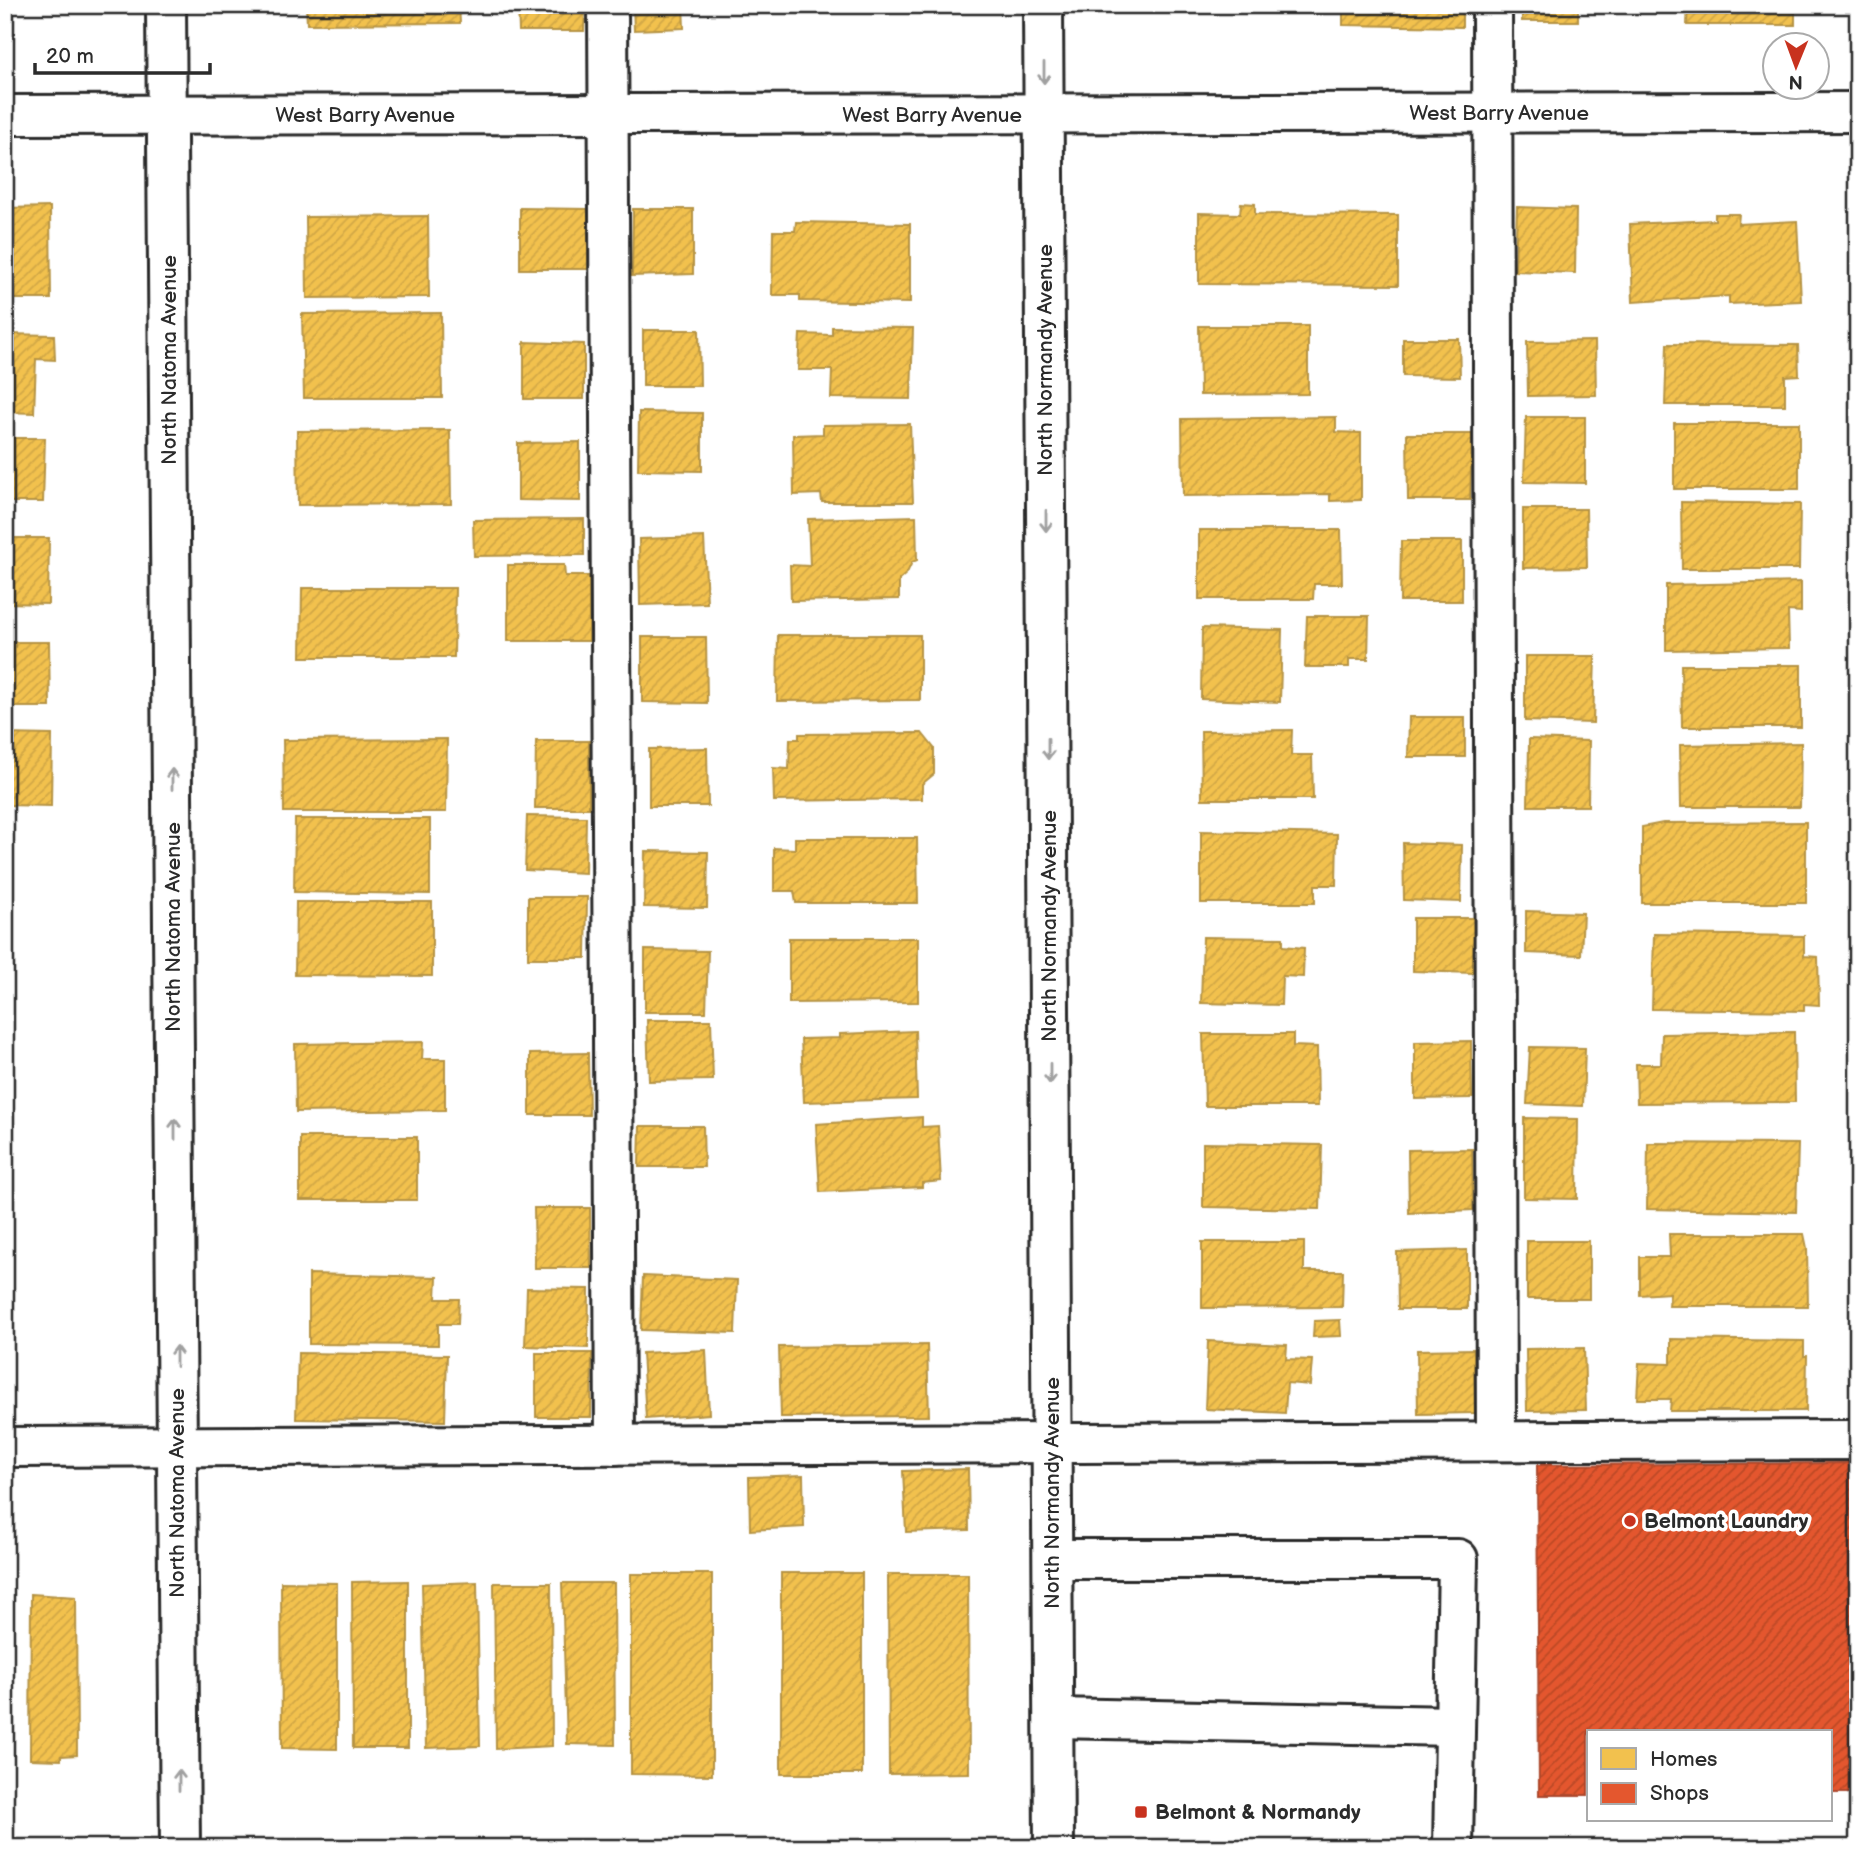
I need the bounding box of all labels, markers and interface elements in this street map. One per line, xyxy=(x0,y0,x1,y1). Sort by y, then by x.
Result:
scale bar xyxy=(35,32,210,76)
north arrow xyxy=(1762,32,1832,102)
text: 20 m xyxy=(46,44,94,69)
one-way arrow xyxy=(1037,62,1051,85)
text: N xyxy=(1788,70,1803,93)
street label: West Barry Avenue xyxy=(1409,101,1589,126)
street label: West Barry Avenue xyxy=(275,103,455,128)
street label: West Barry Avenue xyxy=(842,103,1022,128)
street label: North Normandy Avenue xyxy=(1033,244,1058,476)
street label: North Natoma Avenue xyxy=(157,255,182,465)
one-way arrow xyxy=(1039,510,1053,533)
one-way arrow xyxy=(1041,737,1055,760)
one-way arrow xyxy=(165,767,179,790)
street label: North Normandy Avenue xyxy=(1037,810,1062,1042)
street label: North Natoma Avenue xyxy=(161,822,186,1032)
one-way arrow xyxy=(1043,1063,1057,1086)
one-way arrow xyxy=(168,1117,182,1140)
one-way arrow xyxy=(169,1345,183,1368)
street label: North Normandy Avenue xyxy=(1040,1377,1065,1609)
street label: North Natoma Avenue xyxy=(165,1388,190,1598)
place label: Belmont Laundry xyxy=(1644,1509,1809,1534)
marker: Belmont Laundry xyxy=(1622,1513,1638,1529)
legend xyxy=(1587,1730,1832,1822)
text: Homes xyxy=(1650,1747,1718,1772)
one-way arrow xyxy=(172,1768,186,1791)
text: Shops xyxy=(1650,1781,1709,1806)
place label: Belmont & Normandy xyxy=(1155,1800,1361,1825)
marker: Belmont & Normandy xyxy=(1133,1804,1149,1820)

